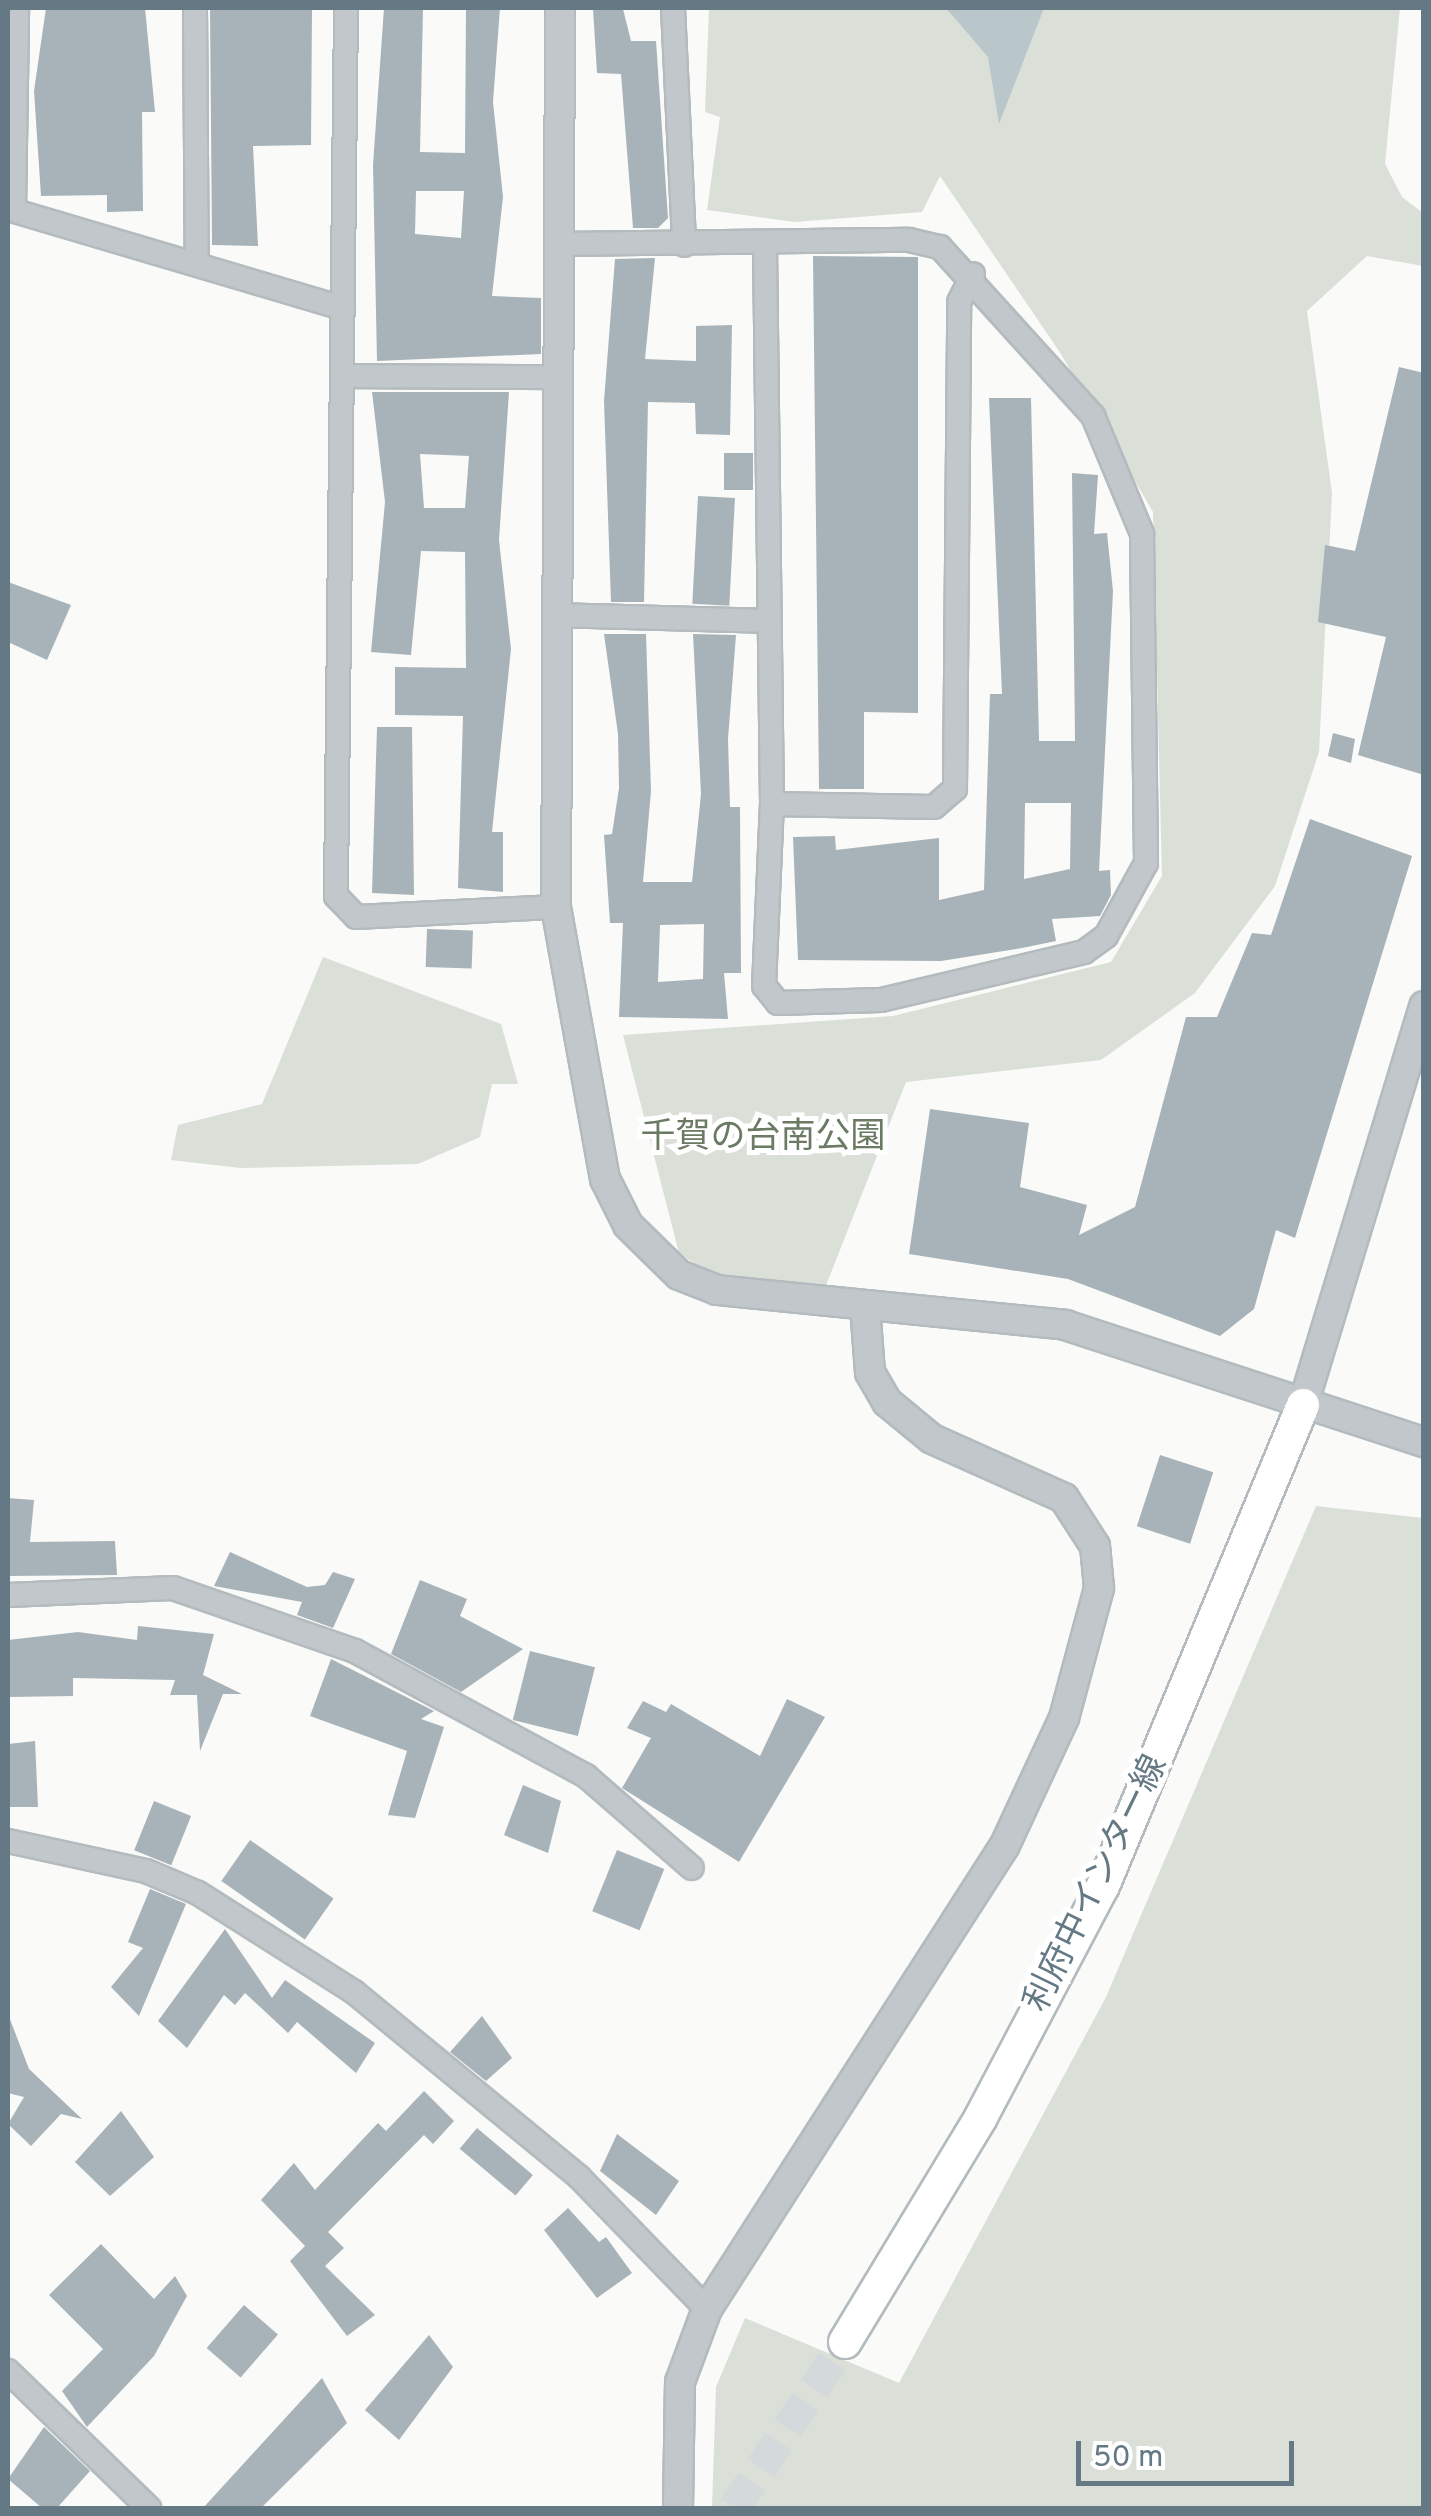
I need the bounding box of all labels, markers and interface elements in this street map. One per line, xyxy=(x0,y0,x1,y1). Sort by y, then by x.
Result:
park label: 千賀の台南公園 xyxy=(641,1117,885,1159)
street label: 利府中インター線 xyxy=(1017,1749,1177,2019)
scale bar xyxy=(1081,2421,1298,2483)
text: 50 m xyxy=(1093,2440,1163,2477)

